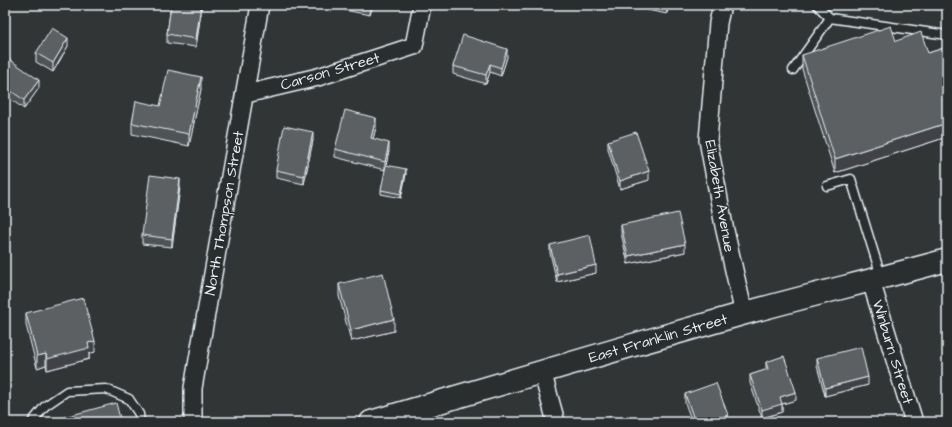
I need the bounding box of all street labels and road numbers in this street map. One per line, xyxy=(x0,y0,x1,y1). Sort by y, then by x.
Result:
street label: Carson Street xyxy=(278,47,382,96)
street label: North Thompson Street xyxy=(200,129,249,297)
street label: Elizabeth Avenue xyxy=(699,138,740,254)
street label: Winburn Street xyxy=(867,297,918,407)
street label: East Franklin Street xyxy=(586,309,730,368)

